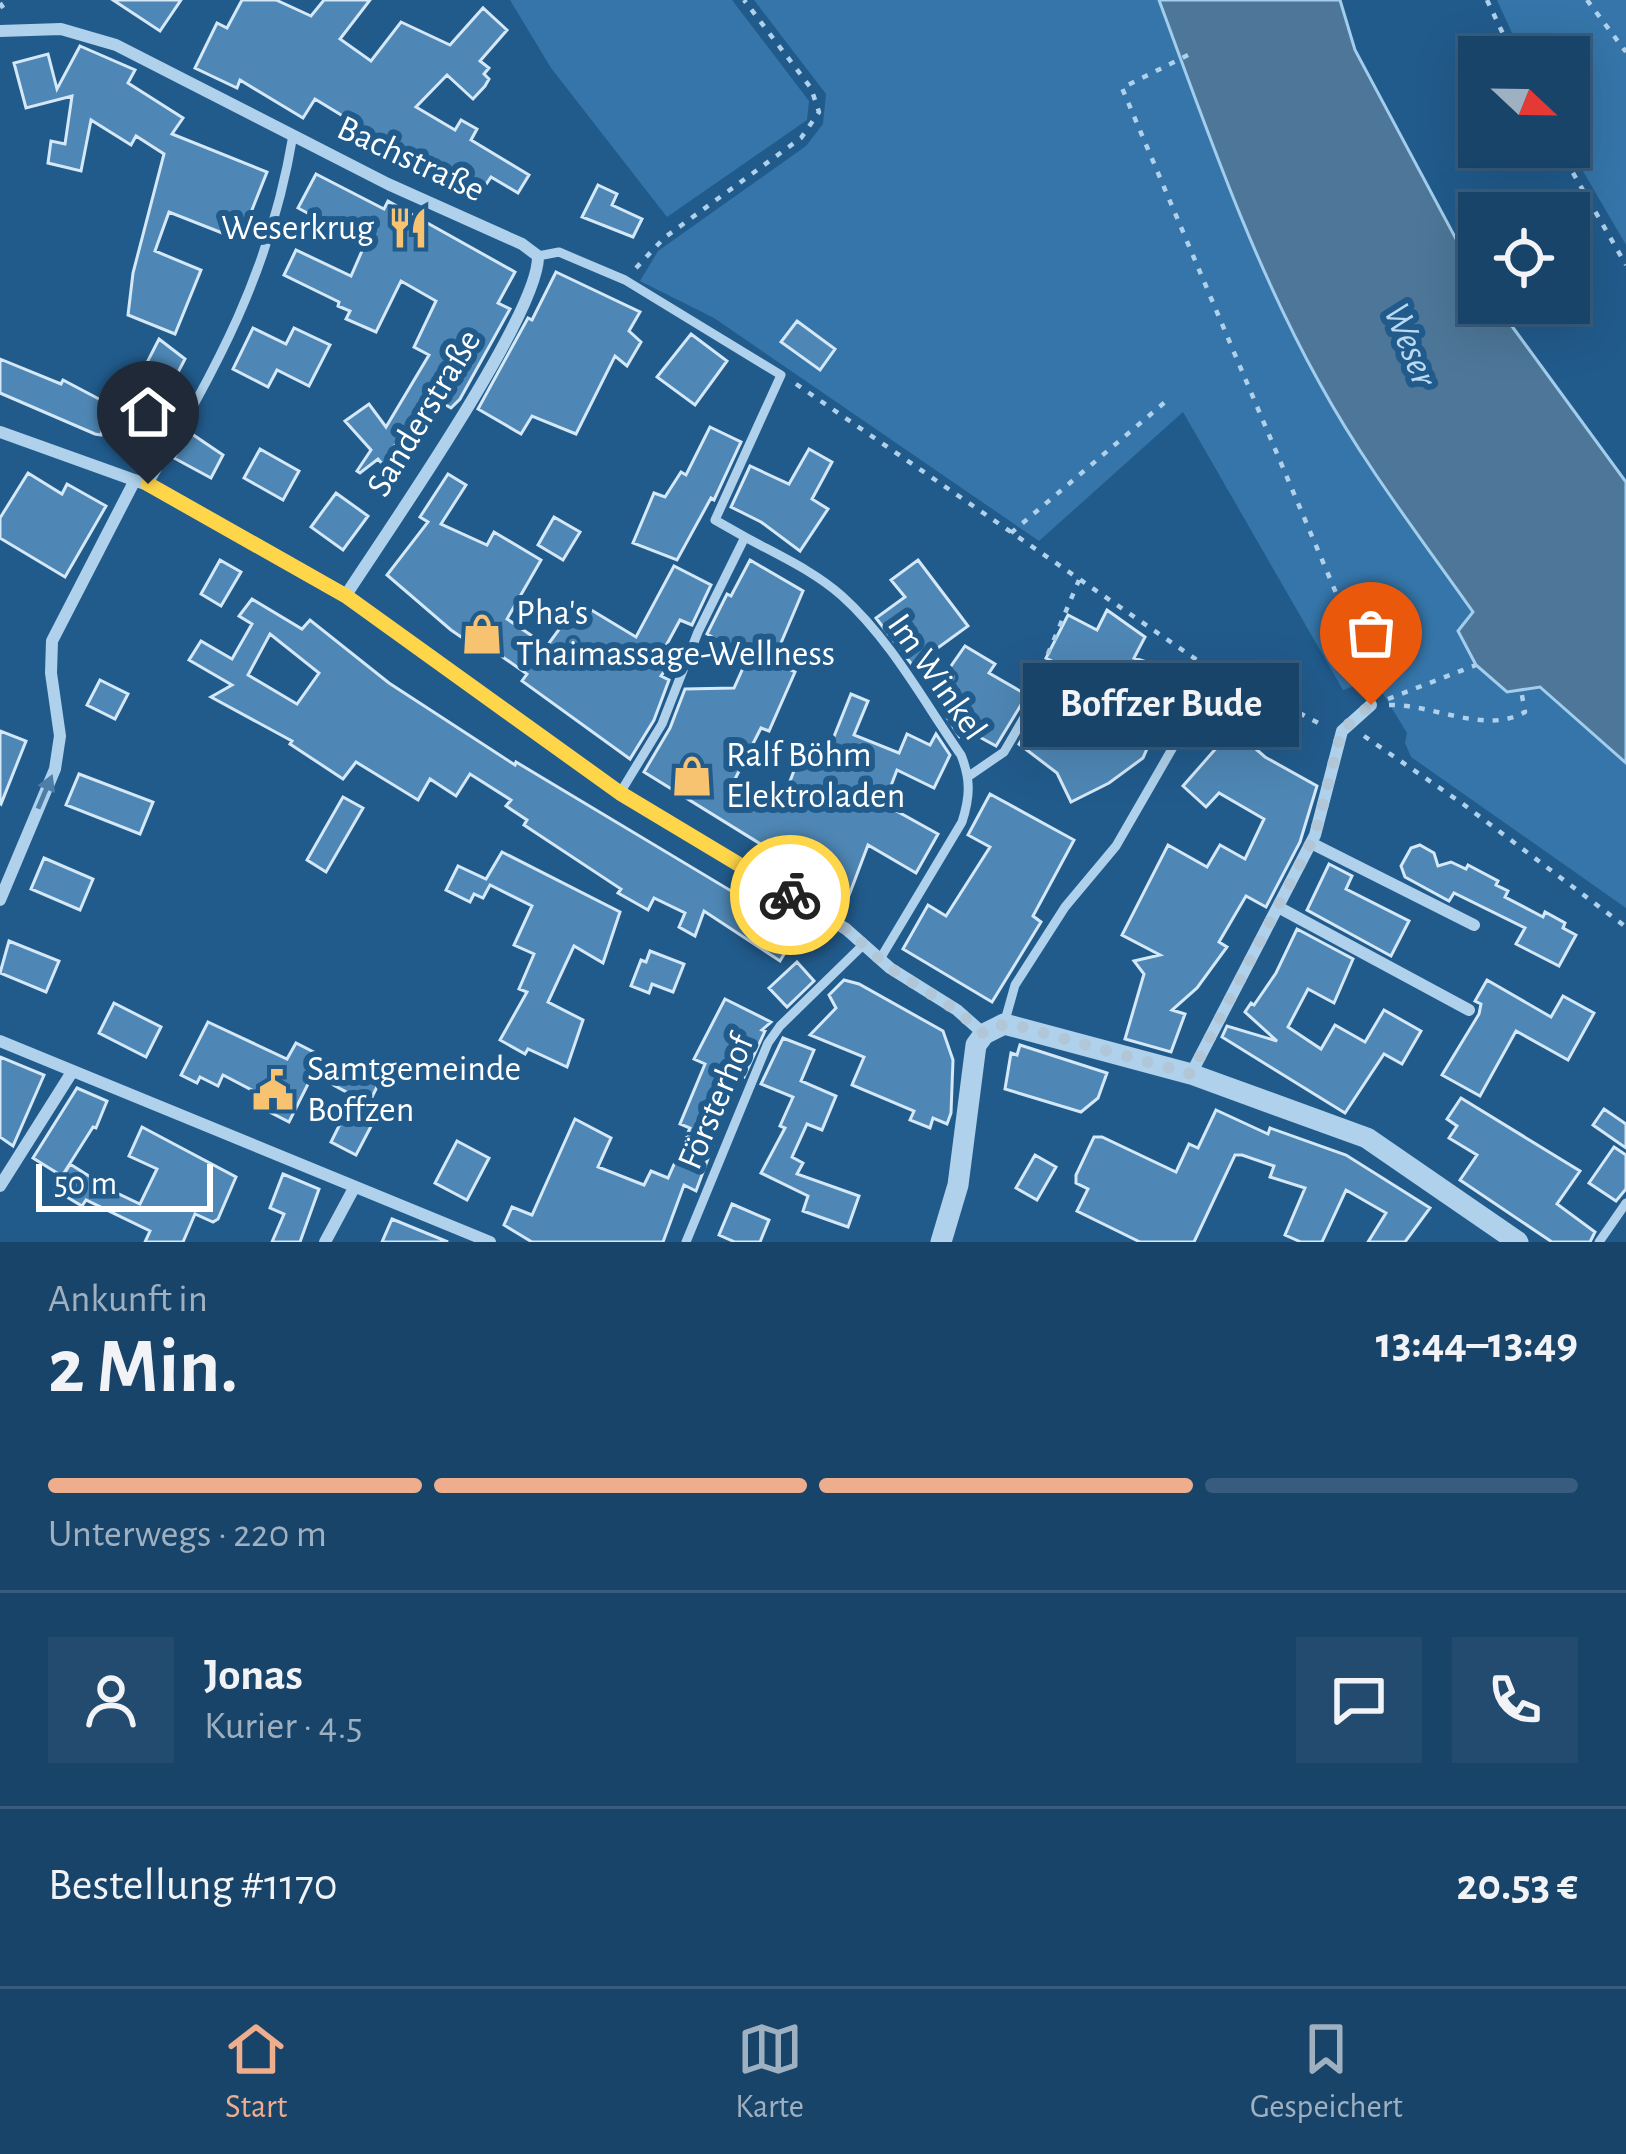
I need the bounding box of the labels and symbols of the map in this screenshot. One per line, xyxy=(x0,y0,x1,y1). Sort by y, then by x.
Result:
north arrow xyxy=(1458,36,1590,168)
street label: Bachstraße xyxy=(332,109,490,209)
restaurant icon: Weserkrug xyxy=(385,205,431,251)
place label: Weserkrug xyxy=(221,210,374,246)
water label: Weser xyxy=(1376,298,1445,393)
street label: Sanderstraße xyxy=(360,323,488,503)
pin xyxy=(97,361,199,484)
pin xyxy=(1320,582,1422,705)
place label: Pha's Thaimassage-Wellness xyxy=(516,595,835,672)
street label: Im Winkel xyxy=(881,607,993,747)
shop icon: Pha's Thaimassage-Wellness xyxy=(459,611,505,657)
callout: Boffzer Bude xyxy=(1023,663,1299,747)
place label: Ralf Böhm Elektroladen xyxy=(726,737,905,814)
shop icon: Ralf Böhm Elektroladen xyxy=(669,753,715,799)
one-way arrow xyxy=(36,774,55,810)
courier xyxy=(730,835,850,955)
street label: Försterhof xyxy=(672,1027,761,1175)
place label: Samtgemeinde Boffzen xyxy=(307,1051,521,1128)
public building icon: Samtgemeinde Boffzen xyxy=(250,1067,296,1113)
scale bar xyxy=(36,1158,213,1211)

